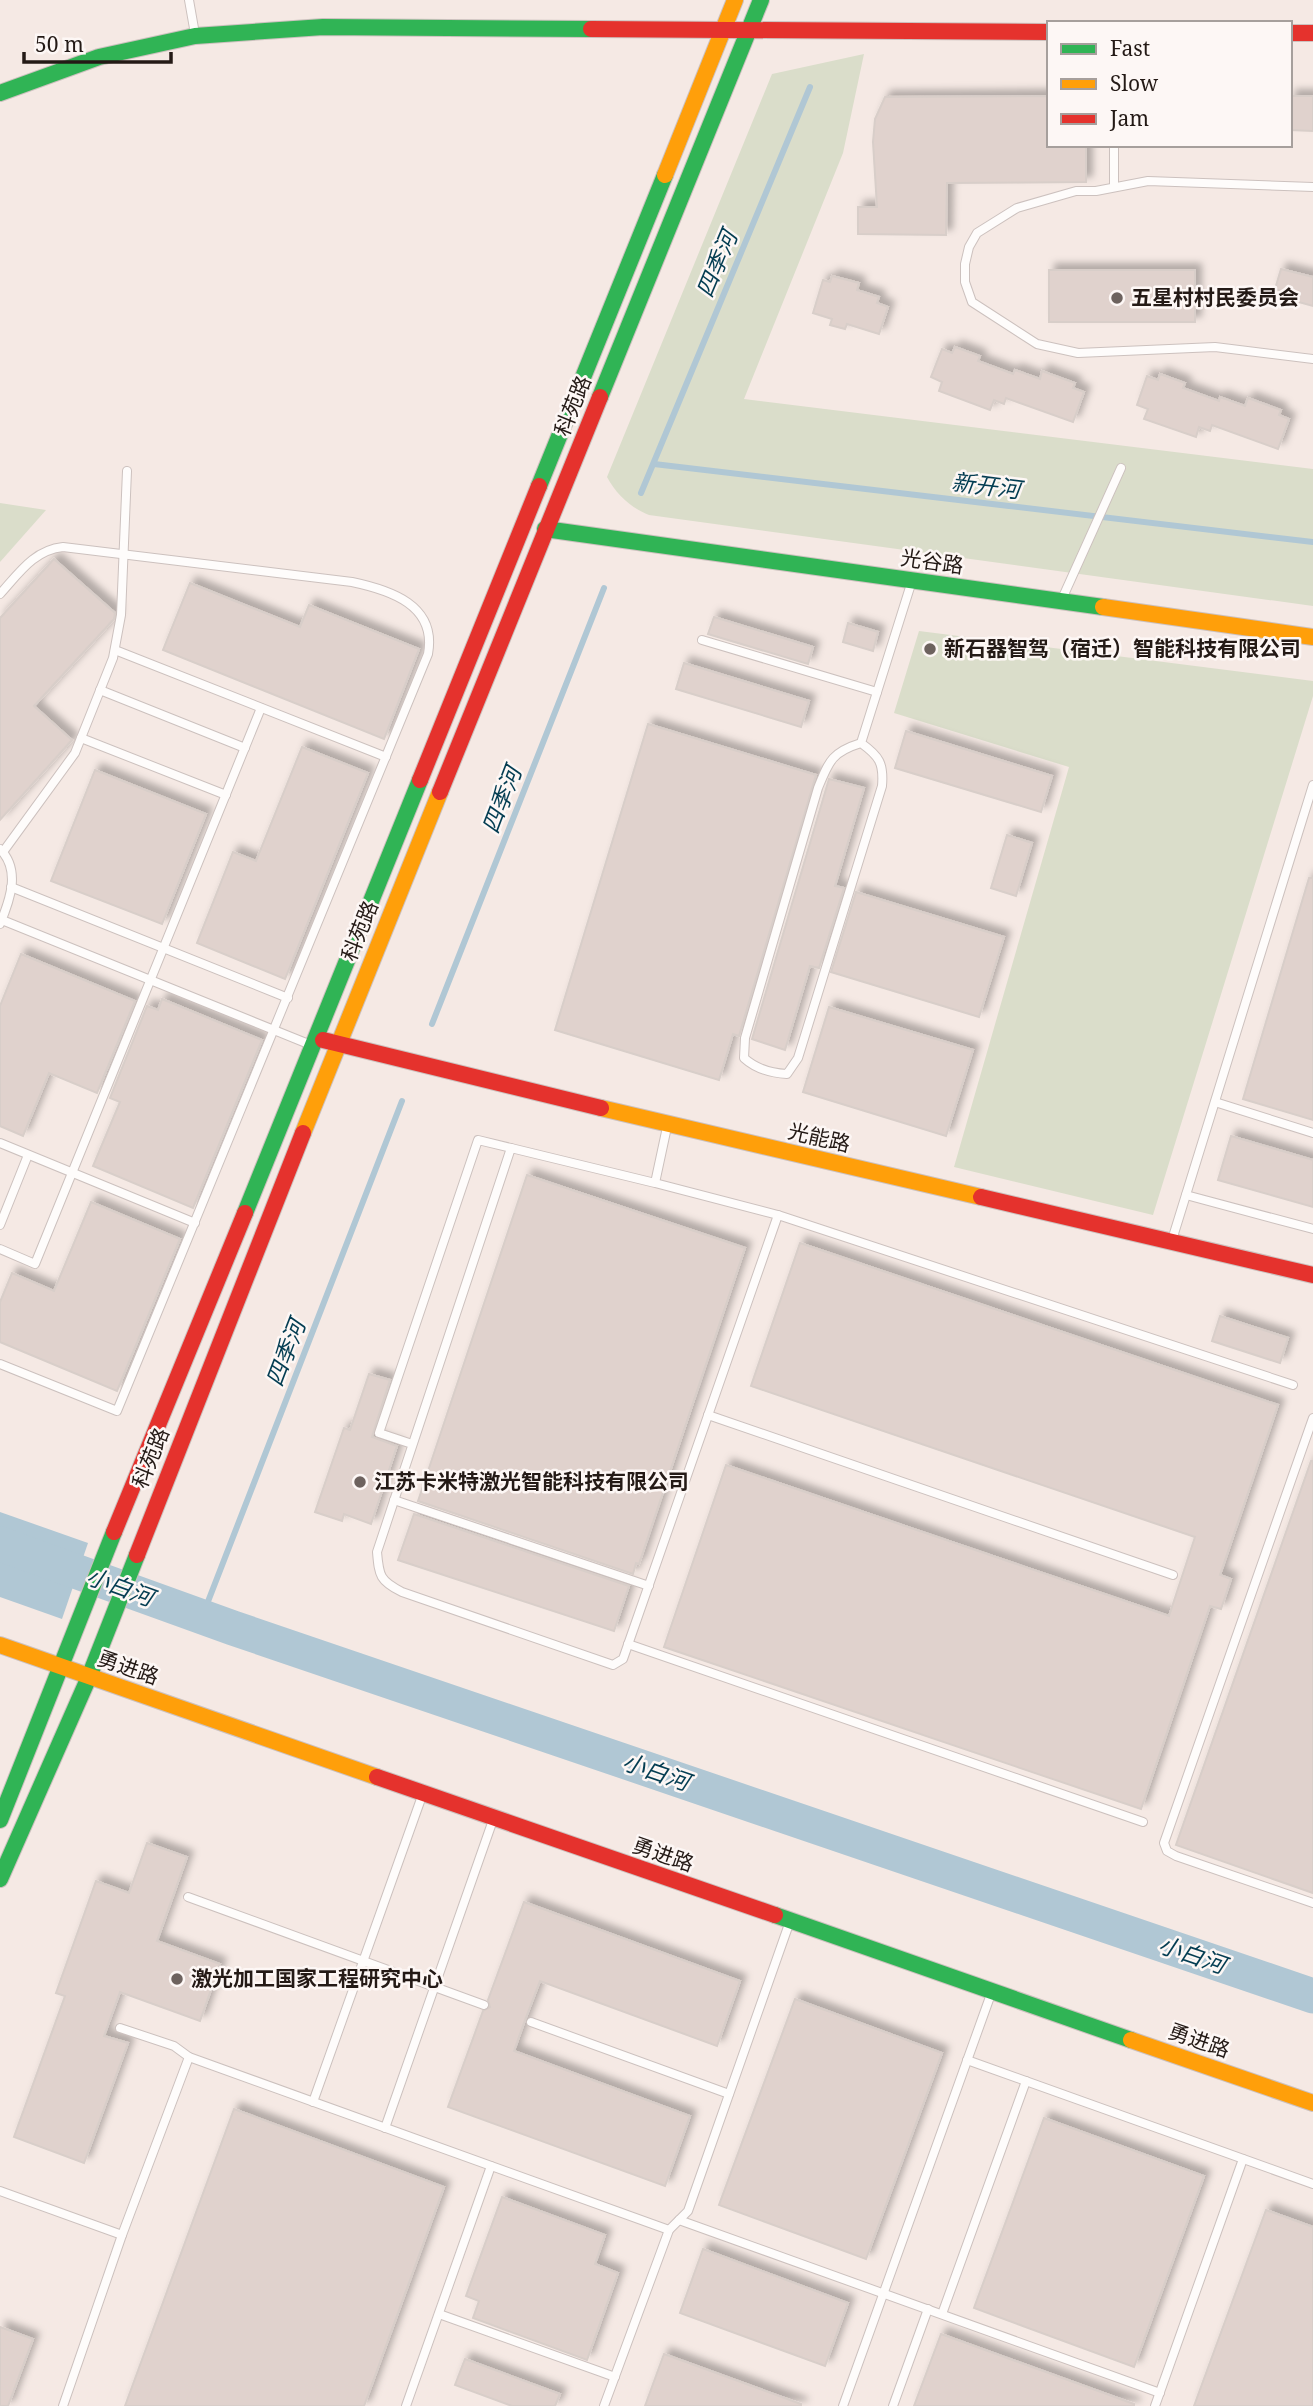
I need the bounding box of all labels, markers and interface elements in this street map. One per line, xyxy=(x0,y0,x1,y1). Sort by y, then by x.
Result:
scale bar xyxy=(24,21,172,65)
legend xyxy=(1047,21,1292,147)
text: 50 m xyxy=(35,30,84,58)
text: Fast xyxy=(1110,34,1150,62)
text: Slow xyxy=(1110,69,1159,97)
text: Jam xyxy=(1109,104,1149,132)
water label: 四季河 xyxy=(688,222,746,302)
place label: 五星村村民委员会 xyxy=(1131,283,1299,311)
marker: 五星村村民委员会 xyxy=(1109,290,1125,306)
street label: 科苑路 xyxy=(547,371,597,440)
water label: 新开河 xyxy=(950,465,1026,506)
street label: 光谷路 xyxy=(899,543,965,579)
place label: 新石器智驾（宿迁）智能科技有限公司 xyxy=(944,634,1301,662)
marker: 新石器智驾（宿迁）智能科技有限公司 xyxy=(922,641,938,657)
water label: 四季河 xyxy=(474,758,530,838)
street label: 科苑路 xyxy=(334,896,384,965)
street label: 光能路 xyxy=(785,1116,853,1158)
water label: 四季河 xyxy=(258,1311,314,1391)
street label: 科苑路 xyxy=(125,1423,175,1492)
place label: 江苏卡米特激光智能科技有限公司 xyxy=(374,1467,689,1495)
marker: 江苏卡米特激光智能科技有限公司 xyxy=(352,1474,368,1490)
water label: 小白河 xyxy=(82,1559,162,1614)
street label: 勇进路 xyxy=(94,1644,163,1691)
water label: 小白河 xyxy=(618,1745,698,1799)
street label: 勇进路 xyxy=(629,1831,698,1878)
water label: 小白河 xyxy=(1154,1928,1234,1982)
place label: 激光加工国家工程研究中心 xyxy=(191,1964,443,1992)
marker: 激光加工国家工程研究中心 xyxy=(169,1971,185,1987)
street label: 勇进路 xyxy=(1165,2017,1234,2064)

